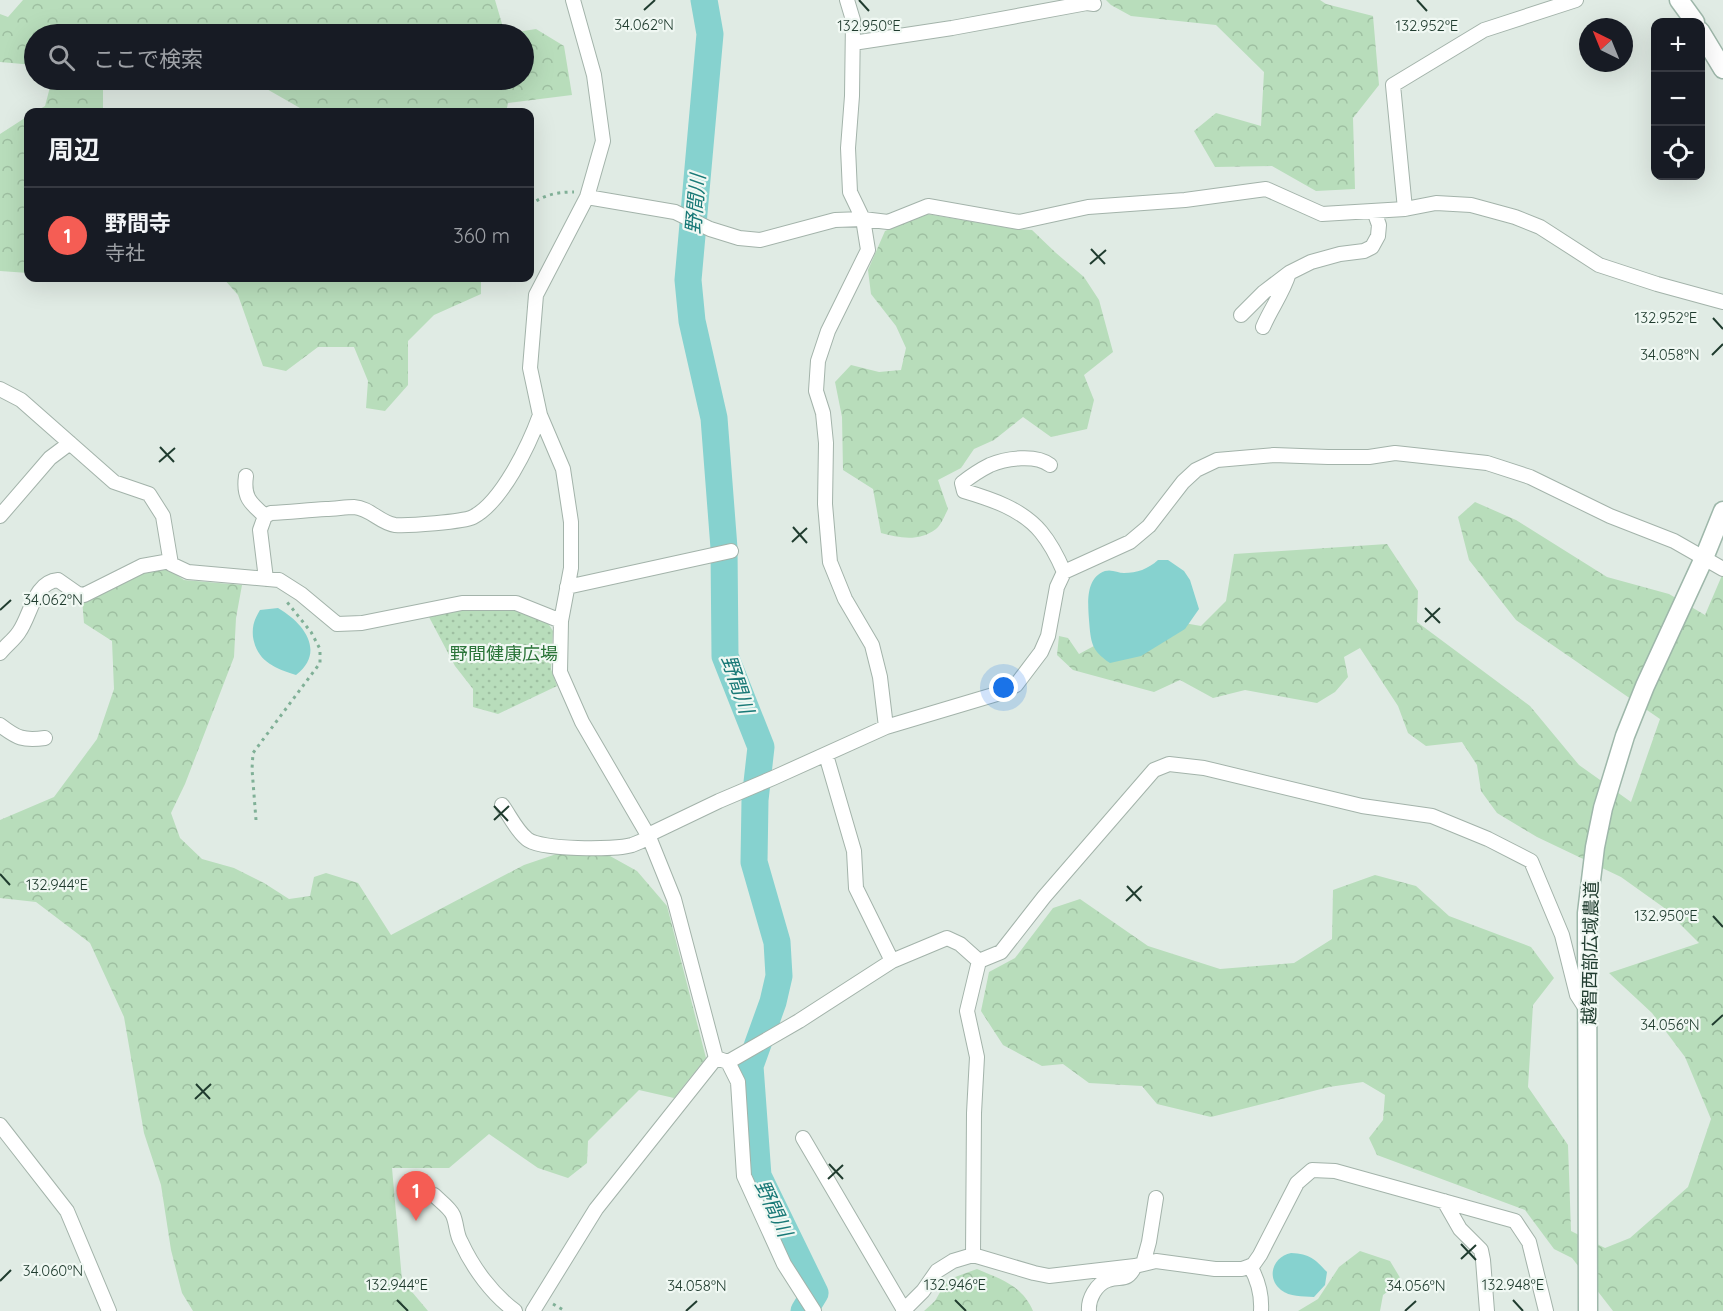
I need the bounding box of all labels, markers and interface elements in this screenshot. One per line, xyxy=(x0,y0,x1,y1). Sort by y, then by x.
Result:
text: 34.062°N xyxy=(614,15,674,34)
text: 132.950°E xyxy=(837,16,901,35)
text: 132.952°E xyxy=(1396,16,1458,35)
north arrow xyxy=(1579,18,1633,72)
map controls xyxy=(1651,18,1705,180)
button: + xyxy=(1651,18,1705,72)
search box xyxy=(24,24,534,90)
icon: search xyxy=(45,41,78,74)
text: ここで検索 xyxy=(93,45,203,73)
button: − xyxy=(1651,72,1705,126)
button: locate xyxy=(1651,126,1705,180)
text: 周辺 xyxy=(48,133,100,166)
water label: 野間川 xyxy=(680,171,710,235)
text: 野間寺 xyxy=(105,209,171,237)
text: 1 xyxy=(64,223,71,248)
text: 360 m xyxy=(453,223,510,248)
text: 寺社 xyxy=(105,240,145,265)
text: 132.952°E xyxy=(1635,308,1697,327)
text: 34.058°N xyxy=(1640,345,1700,364)
text: 34.062°N xyxy=(23,590,83,609)
park label: 野間健康広場 xyxy=(450,642,558,665)
water label: 野間川 xyxy=(716,652,760,718)
your location xyxy=(989,673,1018,702)
text: 132.944°E xyxy=(26,875,88,894)
street label: 越智西部広域農道 xyxy=(1577,881,1603,1025)
text: 132.950°E xyxy=(1634,906,1698,925)
text: 34.056°N xyxy=(1640,1015,1700,1034)
pin: 1 xyxy=(396,1172,436,1221)
water label: 野間川 xyxy=(750,1176,799,1242)
text: 34.060°N xyxy=(23,1261,83,1280)
text: 132.944°E xyxy=(366,1275,428,1294)
text: 132.946°E xyxy=(924,1275,986,1294)
text: 132.948°E xyxy=(1482,1275,1544,1294)
text: 34.058°N xyxy=(667,1276,727,1295)
text: 34.056°N xyxy=(1386,1276,1446,1295)

